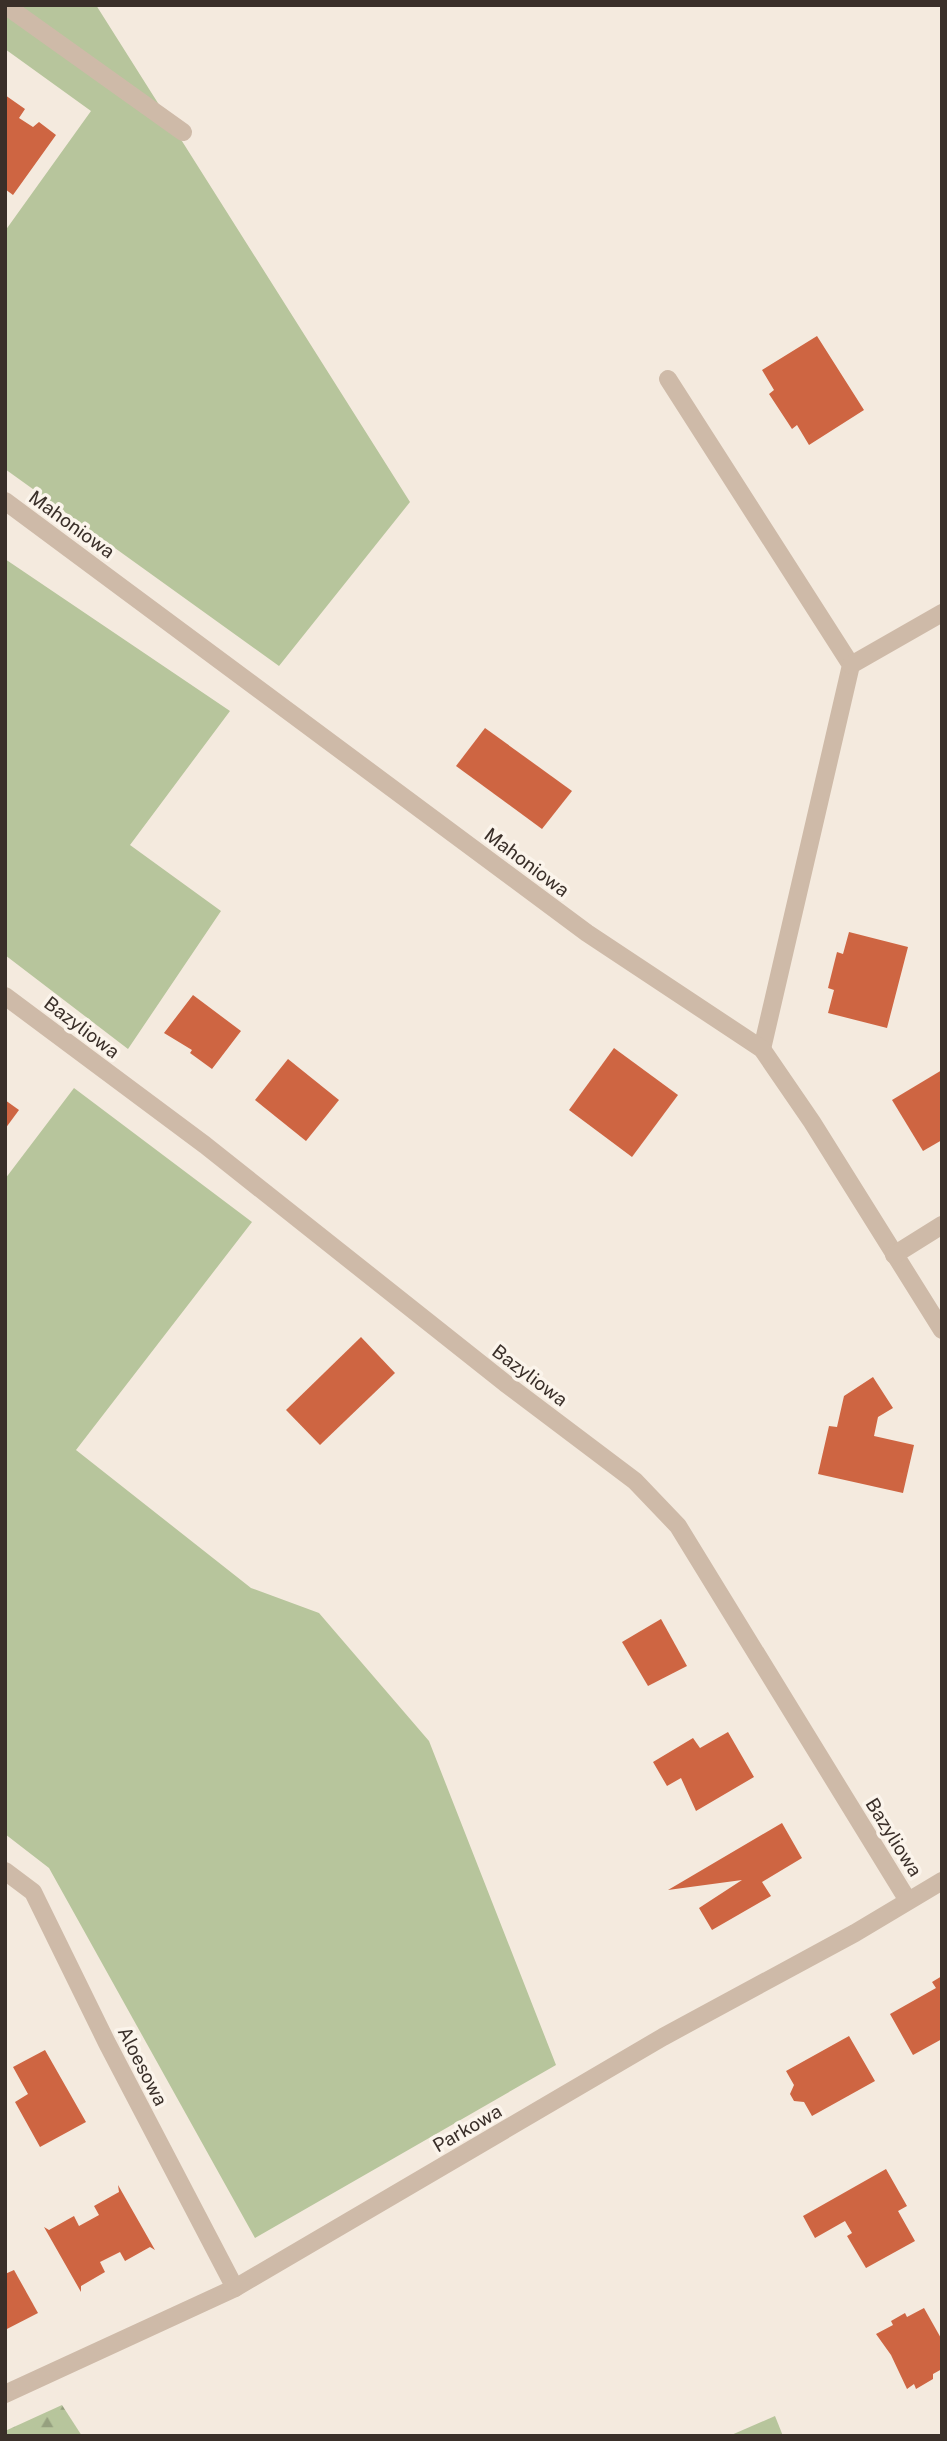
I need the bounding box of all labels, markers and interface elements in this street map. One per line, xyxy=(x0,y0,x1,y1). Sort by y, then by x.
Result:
street label: Mahoniowa xyxy=(25,486,119,562)
street label: Mahoniowa xyxy=(480,823,574,901)
street label: Bazyliowa xyxy=(40,992,124,1062)
street label: Bazyliowa xyxy=(488,1340,572,1410)
street label: Bazyliowa xyxy=(861,1794,927,1880)
street label: Aloesowa xyxy=(114,2023,172,2109)
street label: Parkowa xyxy=(429,2100,505,2156)

